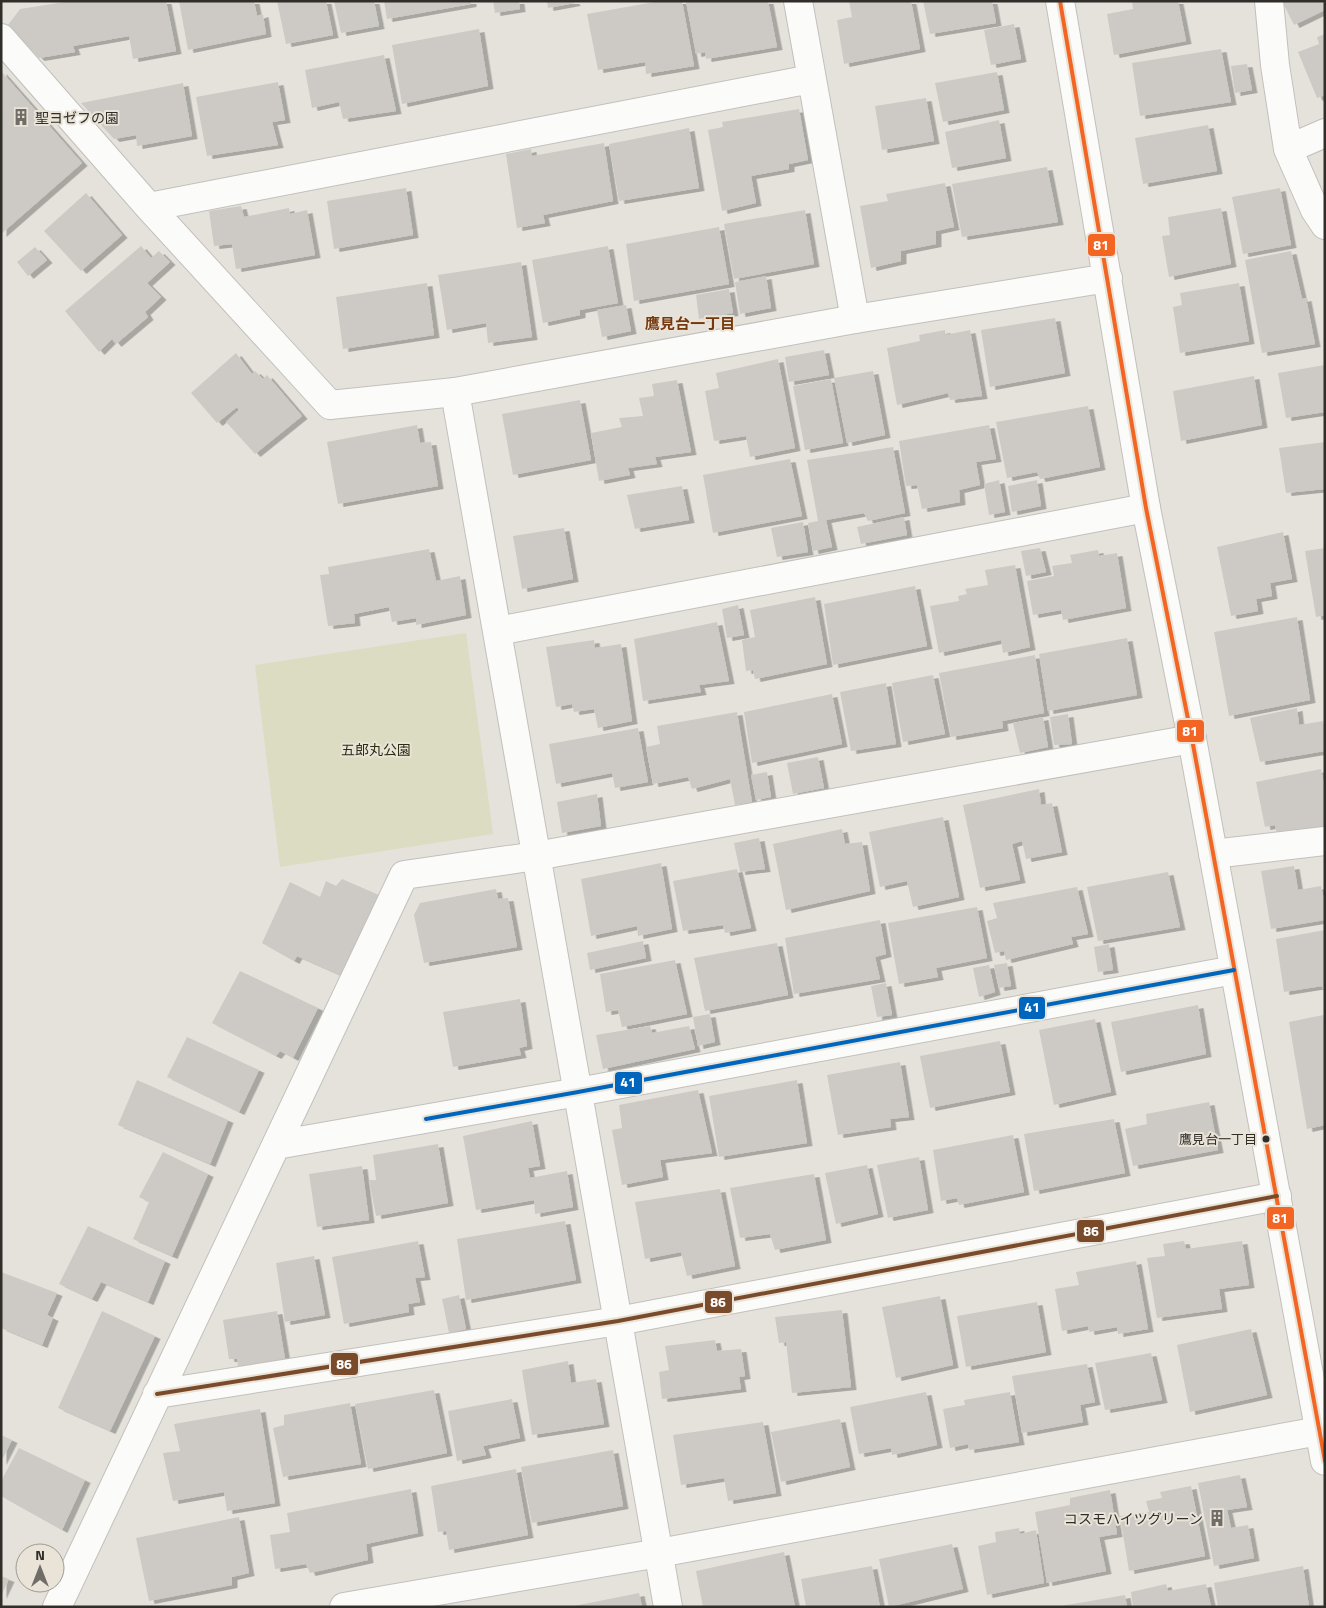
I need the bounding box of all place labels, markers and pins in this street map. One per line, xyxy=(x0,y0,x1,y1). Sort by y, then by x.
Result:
building icon: 聖ヨゼフの園 xyxy=(11,107,31,127)
place label: 聖ヨゼフの園 xyxy=(35,107,119,128)
place label: 鷹見台一丁目 xyxy=(1179,1129,1257,1149)
marker: 鷹見台一丁目 xyxy=(1261,1134,1271,1144)
place label: コスモハイツグリーン xyxy=(1064,1508,1203,1529)
building icon: コスモハイツグリーン xyxy=(1207,1508,1227,1528)

